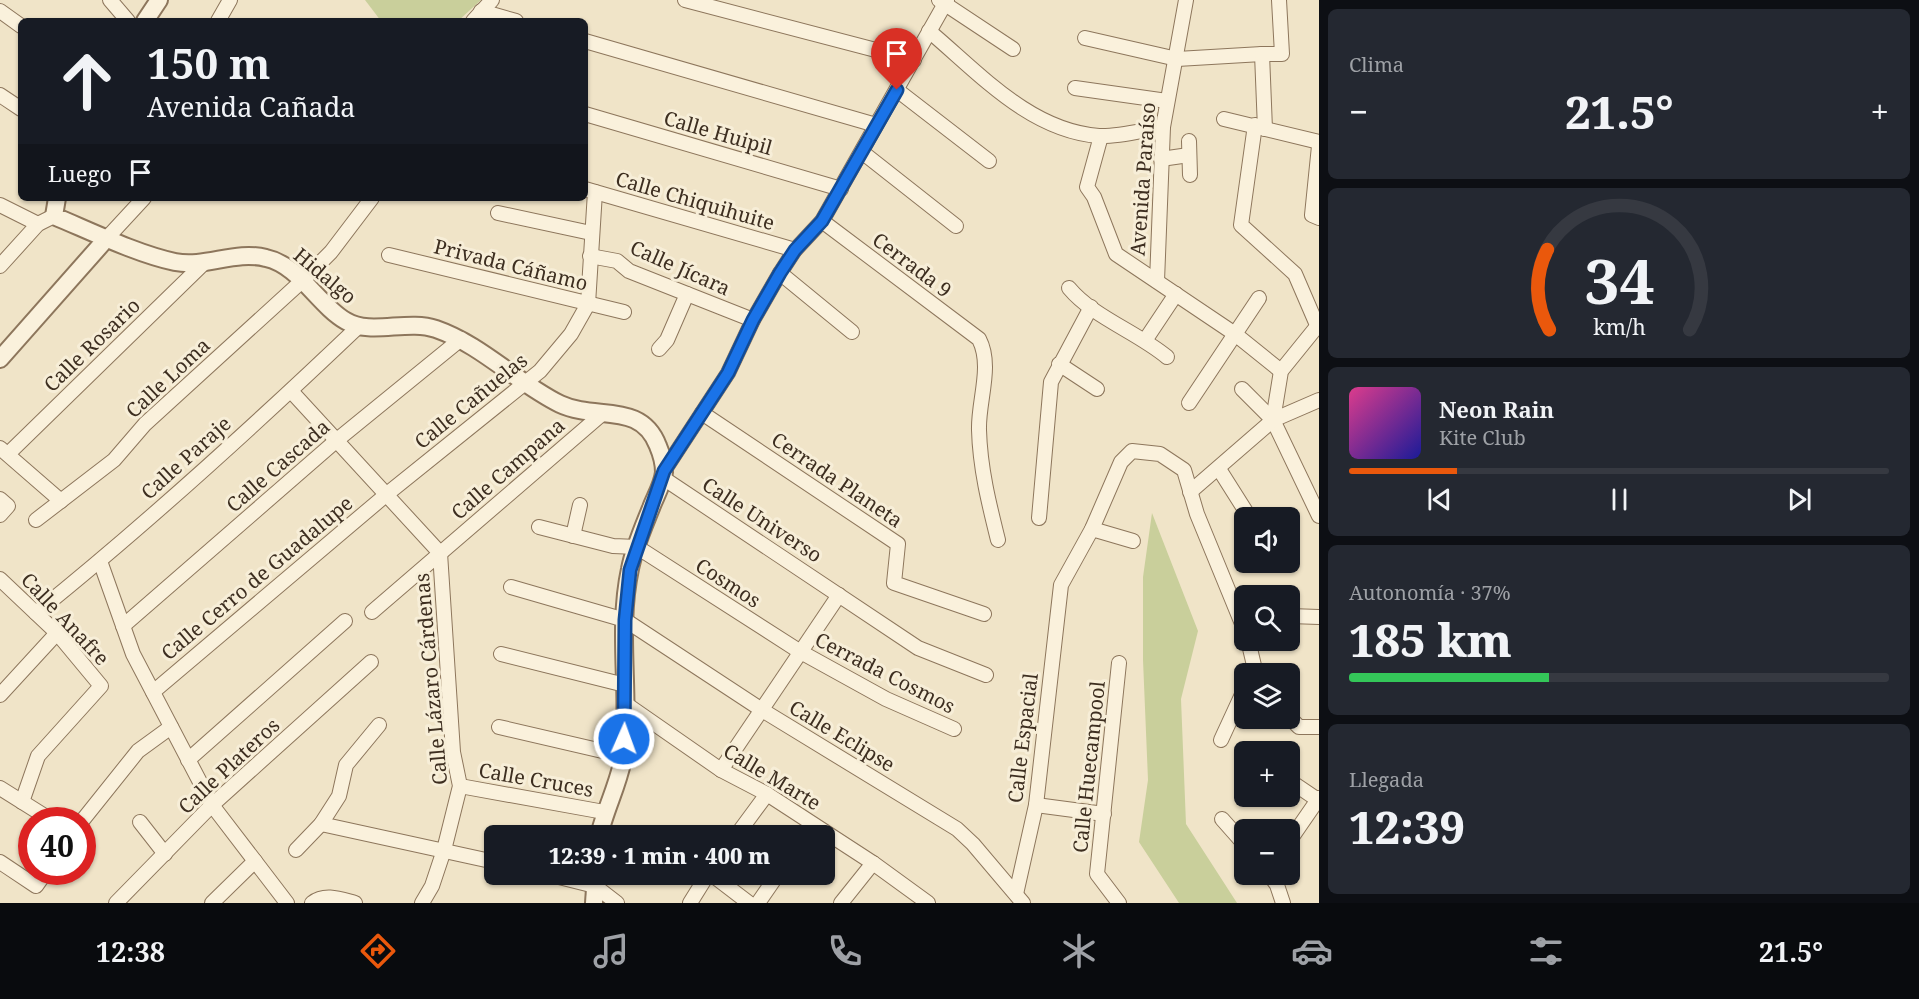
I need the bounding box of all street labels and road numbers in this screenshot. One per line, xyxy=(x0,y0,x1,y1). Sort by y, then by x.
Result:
street label: Avenida Paraíso xyxy=(1124,101,1161,257)
street label: Calle Huipil xyxy=(661,104,776,161)
street label: Calle Chiquihuite xyxy=(613,165,778,236)
street label: Cerrada 9 xyxy=(867,226,957,303)
street label: Privada Cáñamo xyxy=(431,232,591,297)
street label: Calle Jícara xyxy=(626,233,734,302)
street label: Hidalgo xyxy=(288,241,362,310)
street label: Calle Rosario xyxy=(38,292,146,397)
street label: Calle Loma xyxy=(120,332,216,424)
street label: Calle Cañuelas xyxy=(408,347,533,455)
street label: Calle Paraje xyxy=(135,410,236,505)
street label: Calle Campana xyxy=(445,412,570,525)
street label: Calle Cascada xyxy=(220,413,335,518)
street label: Cerrada Planeta xyxy=(766,426,908,534)
street label: Calle Universo xyxy=(697,471,827,568)
street label: Calle Cerro de Guadalupe xyxy=(155,489,358,666)
street label: Cosmos xyxy=(691,552,766,614)
street label: Calle Anafre xyxy=(15,566,115,671)
street label: Calle Lázaro Cárdenas xyxy=(408,572,453,786)
street label: Cerrada Cosmos xyxy=(811,626,960,719)
street label: Calle Espacial xyxy=(1001,671,1044,804)
street label: Calle Huecampool xyxy=(1066,680,1111,854)
street label: Calle Eclipse xyxy=(784,693,900,778)
street label: Calle Plateros xyxy=(172,712,285,820)
street label: Calle Marte xyxy=(719,737,826,816)
street label: Calle Cruces xyxy=(477,756,595,803)

